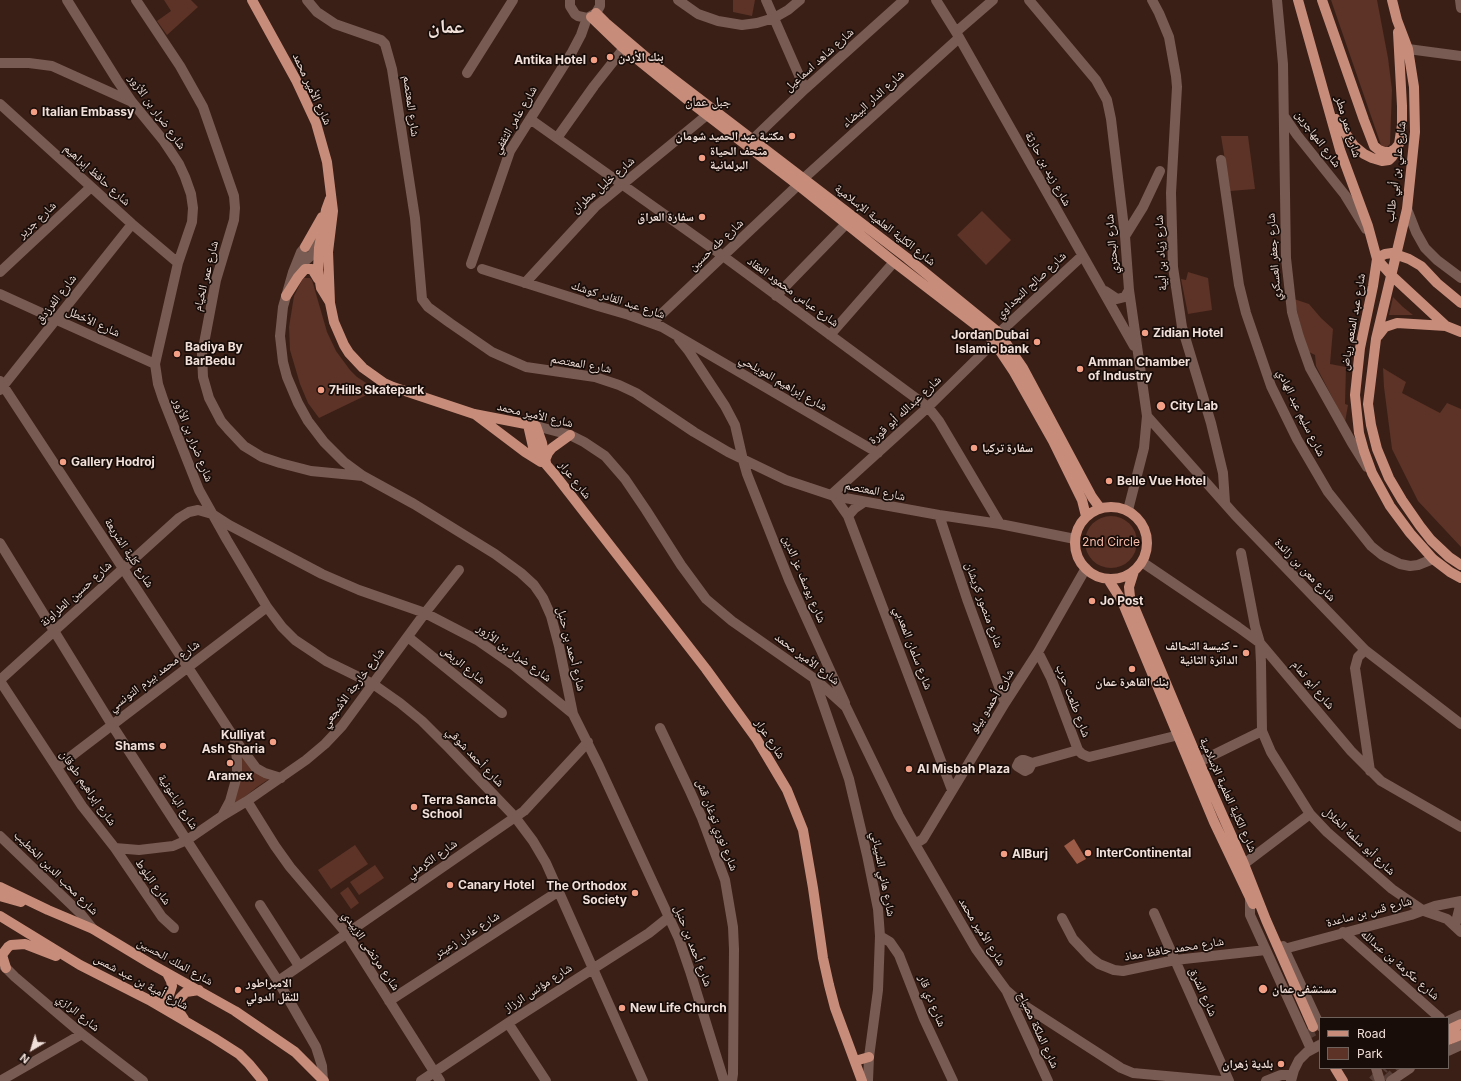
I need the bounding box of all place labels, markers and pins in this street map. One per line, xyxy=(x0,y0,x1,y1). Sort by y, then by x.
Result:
place label: بنك الأردن xyxy=(618,50,664,64)
marker: بنك الأردن xyxy=(605,52,615,62)
place label: Antika Hotel xyxy=(514,53,586,67)
marker: Antika Hotel xyxy=(589,55,599,65)
place label: Italian Embassy xyxy=(42,105,134,119)
marker: Italian Embassy xyxy=(29,107,39,117)
place label: مكتبة عبد الحميد شومان xyxy=(676,129,784,143)
marker: مكتبة عبد الحميد شومان xyxy=(787,131,797,141)
place label: متحف الحياة البرلمانية xyxy=(710,144,767,172)
marker: متحف الحياة البرلمانية xyxy=(697,153,707,163)
place label: سفارة العراق xyxy=(637,210,694,224)
marker: سفارة العراق xyxy=(697,212,707,222)
place label: Zidian Hotel xyxy=(1153,326,1223,340)
place label: Jordan Dubai Islamic bank xyxy=(951,328,1029,356)
marker: Zidian Hotel xyxy=(1140,328,1150,338)
marker: Jordan Dubai Islamic bank xyxy=(1032,337,1042,347)
place label: Badiya By BarBedu xyxy=(185,340,243,368)
marker: Badiya By BarBedu xyxy=(172,349,182,359)
place label: Amman Chamber of Industry xyxy=(1088,355,1190,383)
marker: Amman Chamber of Industry xyxy=(1075,364,1085,374)
place label: 7Hills Skatepark xyxy=(329,383,424,397)
marker: 7Hills Skatepark xyxy=(316,385,326,395)
place label: City Lab xyxy=(1170,399,1218,413)
marker: City Lab xyxy=(1155,400,1167,412)
place label: سفارة تركيا xyxy=(982,441,1033,455)
marker: سفارة تركيا xyxy=(969,443,979,453)
place label: Gallery Hodroj xyxy=(71,455,155,469)
marker: Gallery Hodroj xyxy=(58,457,68,467)
place label: Belle Vue Hotel xyxy=(1117,474,1206,488)
marker: Belle Vue Hotel xyxy=(1104,476,1114,486)
place label: Jo Post xyxy=(1100,594,1143,608)
marker: Jo Post xyxy=(1087,596,1097,606)
place label: كنيسة التحالف - الدائرة الثانية xyxy=(1165,639,1238,667)
marker: كنيسة التحالف - الدائرة الثانية xyxy=(1241,648,1251,658)
marker: بنك القاهرة عمان xyxy=(1127,664,1137,674)
place label: بنك القاهرة عمان xyxy=(1095,675,1169,689)
place label: Kulliyat Ash Sharia xyxy=(202,728,265,756)
marker: Kulliyat Ash Sharia xyxy=(268,737,278,747)
place label: Shams xyxy=(115,739,155,753)
marker: Shams xyxy=(158,741,168,751)
marker: Aramex xyxy=(225,758,235,768)
place label: Al Misbah Plaza xyxy=(917,762,1010,776)
marker: Al Misbah Plaza xyxy=(904,764,914,774)
place label: Aramex xyxy=(207,769,253,783)
place label: Terra Sancta School xyxy=(422,793,497,821)
marker: Terra Sancta School xyxy=(409,802,419,812)
place label: InterContinental xyxy=(1096,846,1191,860)
place label: AlBurj xyxy=(1012,847,1048,861)
marker: InterContinental xyxy=(1083,848,1093,858)
marker: AlBurj xyxy=(999,849,1009,859)
place label: Canary Hotel xyxy=(458,878,534,892)
place label: The Orthodox Society xyxy=(546,879,627,907)
marker: Canary Hotel xyxy=(445,880,455,890)
marker: The Orthodox Society xyxy=(630,888,640,898)
place label: الامبراطور للنقل الدولي xyxy=(246,976,299,1004)
place label: مستشفى عمان xyxy=(1272,982,1337,996)
marker: مستشفى عمان xyxy=(1257,983,1269,995)
marker: الامبراطور للنقل الدولي xyxy=(233,985,243,995)
place label: New Life Church xyxy=(630,1001,727,1015)
marker: New Life Church xyxy=(617,1003,627,1013)
place label: بلدية زهران xyxy=(1222,1057,1273,1071)
marker: بلدية زهران xyxy=(1276,1059,1286,1069)

